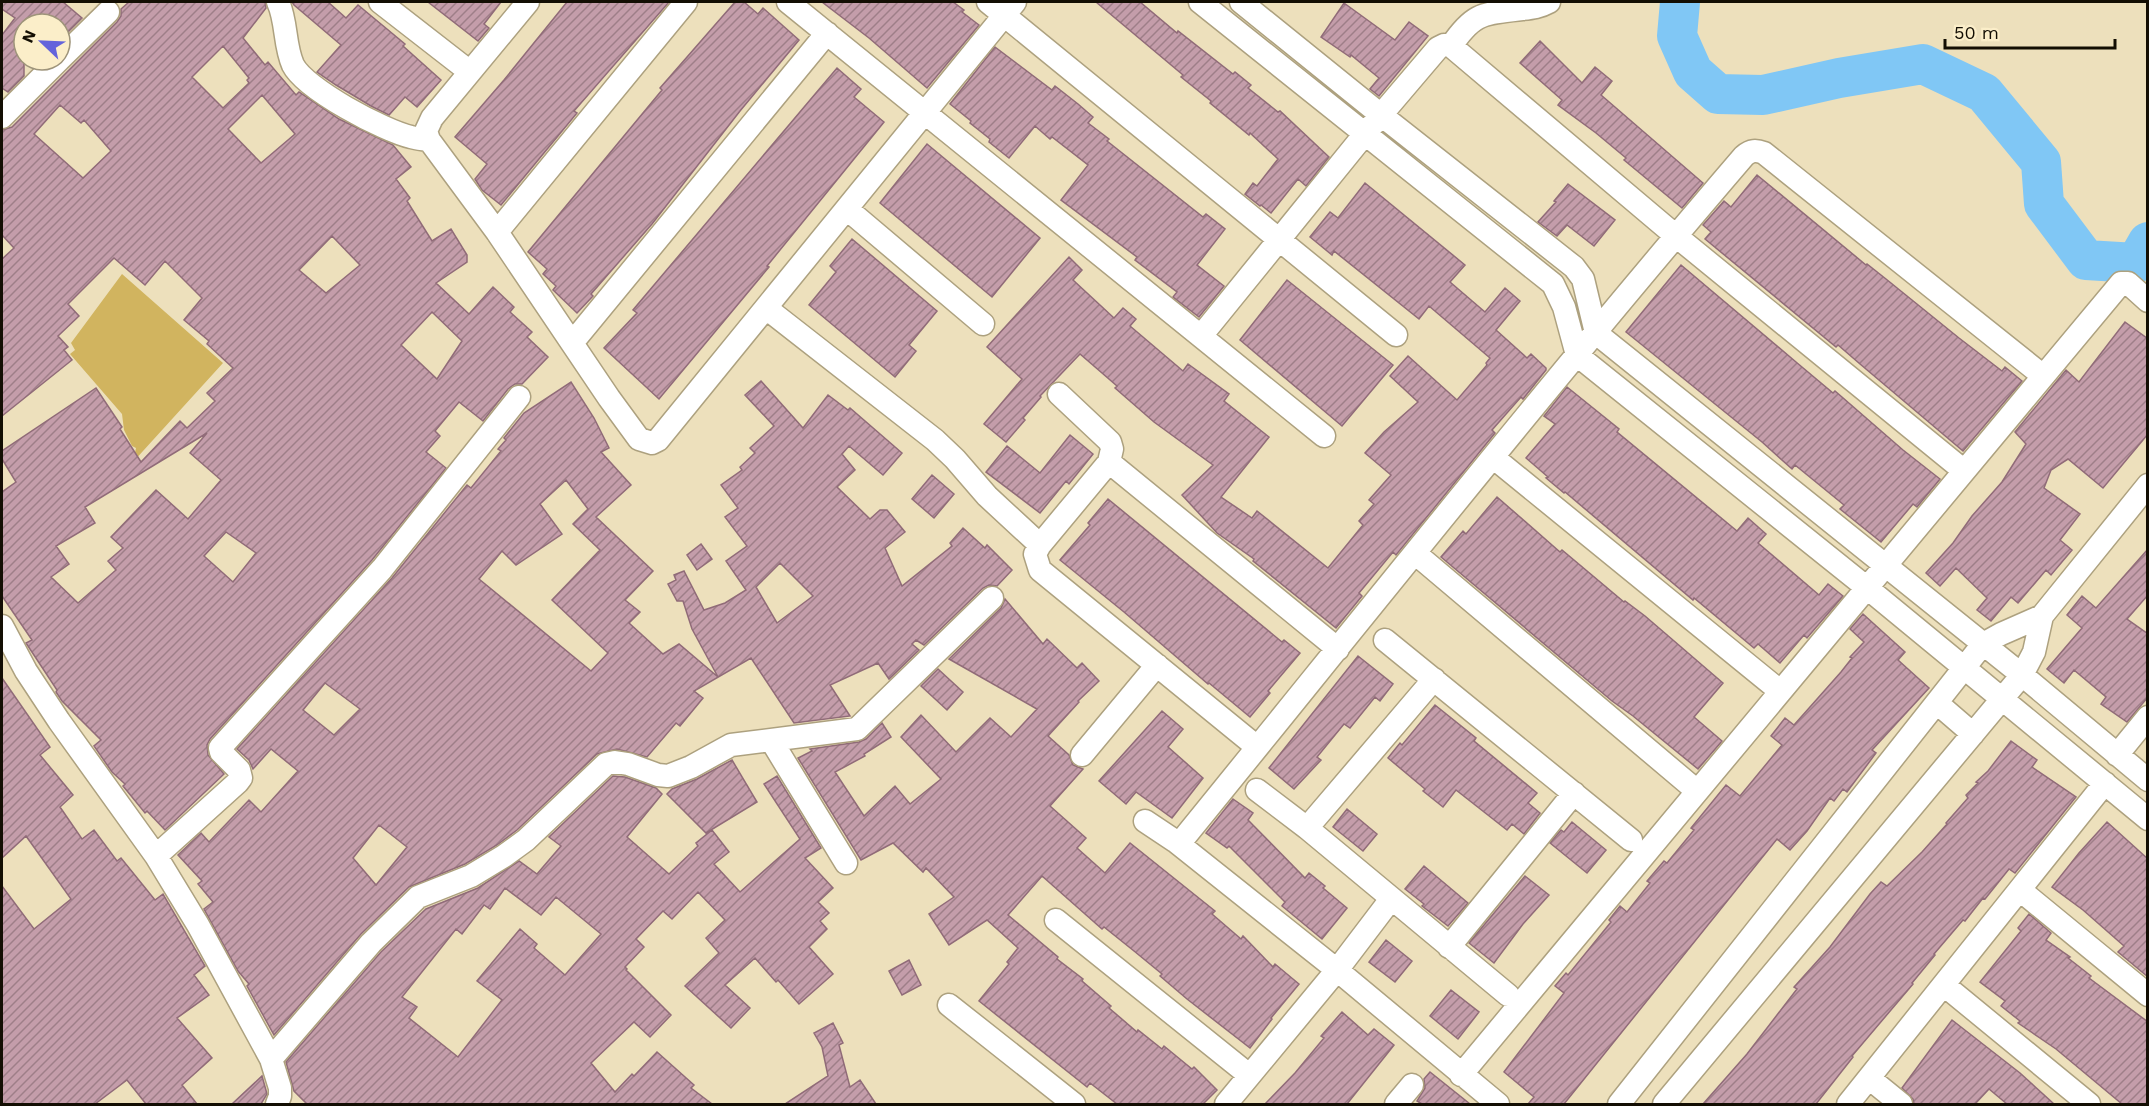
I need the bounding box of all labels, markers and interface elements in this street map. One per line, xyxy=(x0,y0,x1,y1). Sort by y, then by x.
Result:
north arrow xyxy=(12,12,72,72)
scale bar xyxy=(1945,12,2114,50)
text: 50 m xyxy=(1954,22,1999,43)
text: N xyxy=(18,27,40,46)

